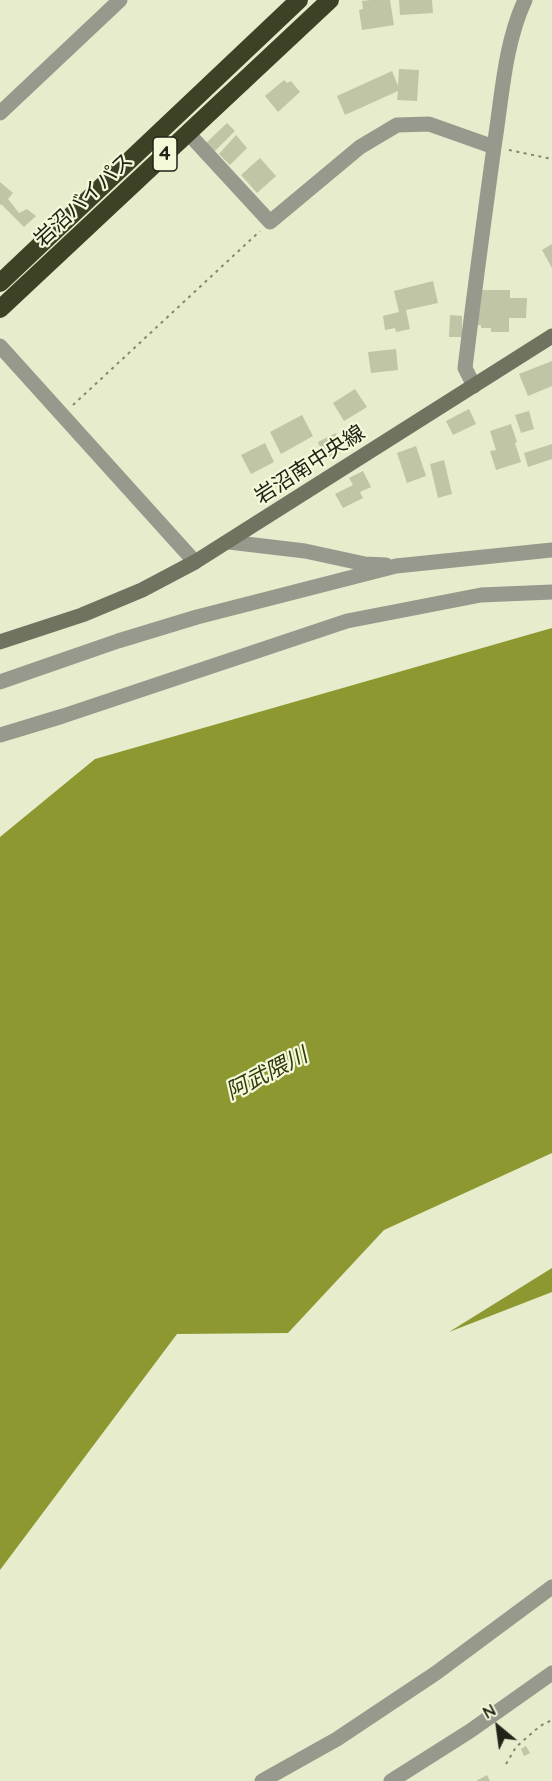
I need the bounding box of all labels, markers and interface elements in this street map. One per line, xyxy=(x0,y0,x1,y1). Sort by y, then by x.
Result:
road number: 4 xyxy=(153,137,177,171)
street label: 岩沼バイパス xyxy=(29,148,139,252)
street label: 岩沼南中央線 xyxy=(250,420,370,510)
water label: 阿武隈川 xyxy=(222,1042,312,1106)
north arrow xyxy=(468,1697,528,1757)
text: N xyxy=(479,1700,499,1723)

